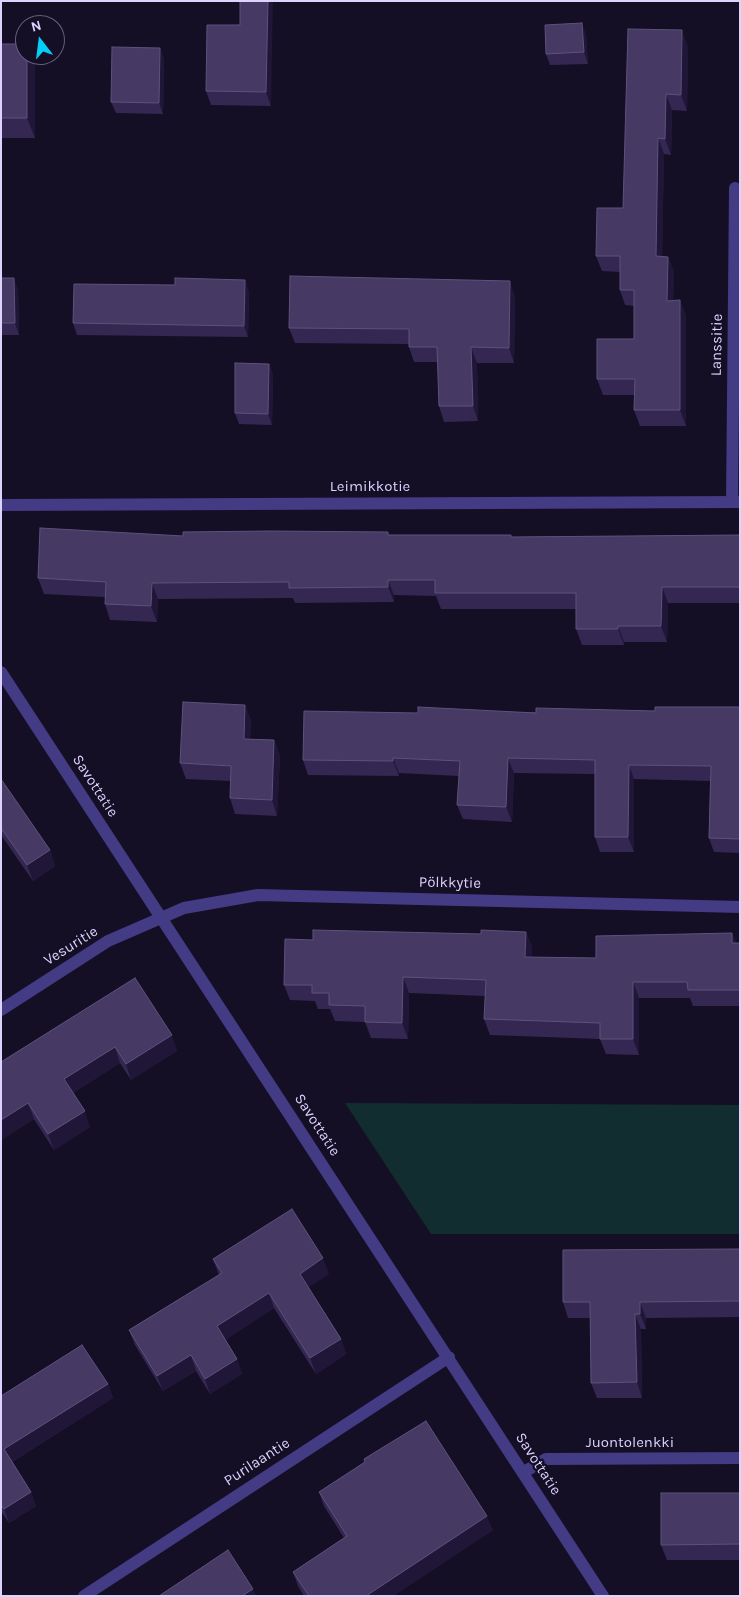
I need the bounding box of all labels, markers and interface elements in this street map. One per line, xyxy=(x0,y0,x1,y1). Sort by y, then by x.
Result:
north arrow xyxy=(15,15,65,65)
text: N xyxy=(29,16,43,36)
street label: Lanssitie xyxy=(707,314,727,376)
street label: Leimikkotie xyxy=(330,478,410,496)
street label: Savottatie xyxy=(68,752,122,820)
street label: Pölkkytie xyxy=(419,873,481,893)
street label: Vesuritie xyxy=(41,922,101,970)
street label: Savottatie xyxy=(290,1091,344,1159)
street label: Savottatie xyxy=(511,1430,565,1498)
street label: Purilaantie xyxy=(221,1434,293,1490)
street label: Juontolenkki xyxy=(586,1434,674,1452)

